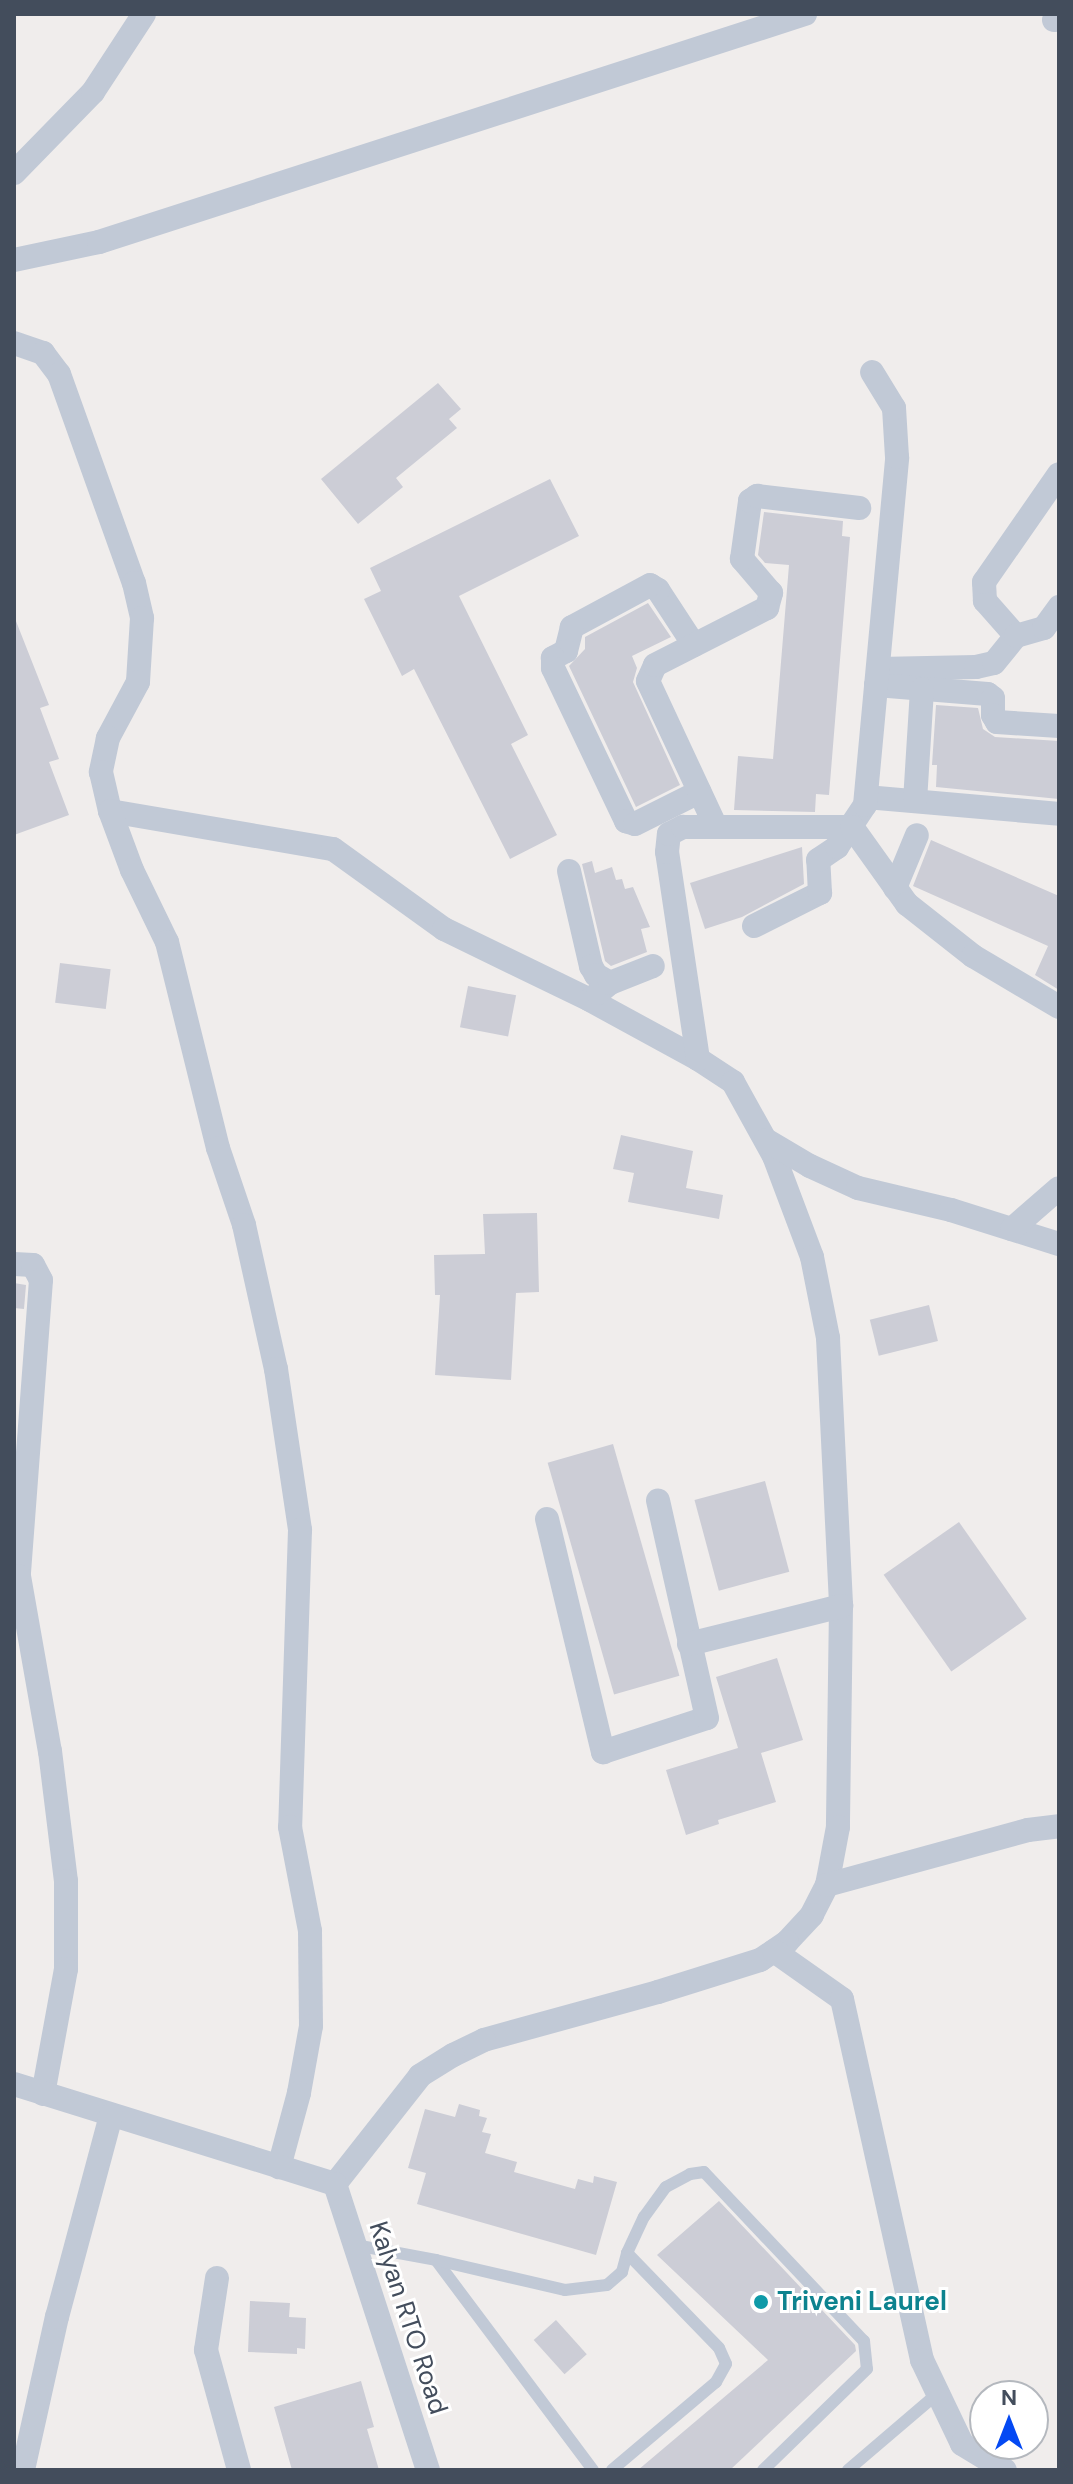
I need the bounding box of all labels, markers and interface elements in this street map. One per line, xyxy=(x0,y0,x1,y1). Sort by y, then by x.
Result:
street label: Kalyan RTO Road xyxy=(362,2218,454,2418)
place label: Triveni Laurel xyxy=(777,2286,947,2318)
marker: Triveni Laurel xyxy=(752,2293,770,2311)
north arrow xyxy=(969,2380,1049,2460)
text: N xyxy=(1001,2383,1017,2412)

